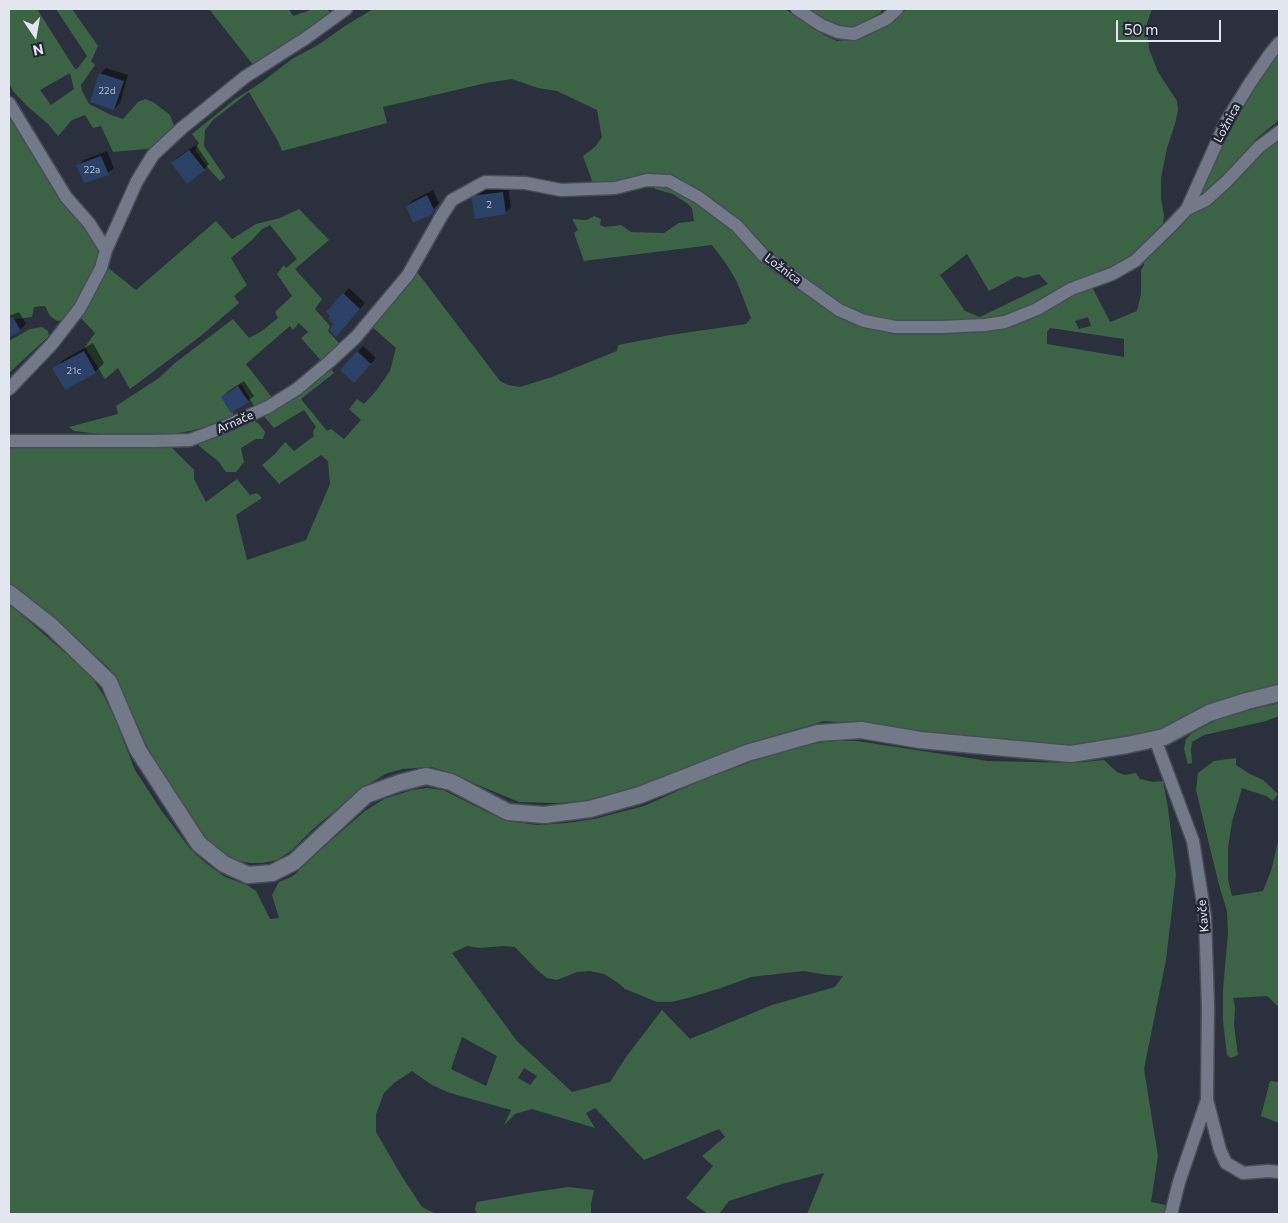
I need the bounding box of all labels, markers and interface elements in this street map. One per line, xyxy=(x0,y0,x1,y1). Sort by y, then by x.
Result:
north arrow xyxy=(10,10,60,60)
scale bar xyxy=(1118,10,1223,42)
text: 50 m xyxy=(1124,20,1158,38)
text: N xyxy=(31,41,45,60)
house number: 22d xyxy=(99,85,115,97)
street label: Ložnica xyxy=(1211,101,1243,145)
house number: 22a xyxy=(84,164,100,176)
house number: 2 xyxy=(486,199,492,211)
street label: Ložnica xyxy=(762,251,804,287)
house number: 21c xyxy=(67,365,81,377)
street label: Arnače xyxy=(214,408,256,436)
street label: Kavče xyxy=(1194,899,1212,933)

